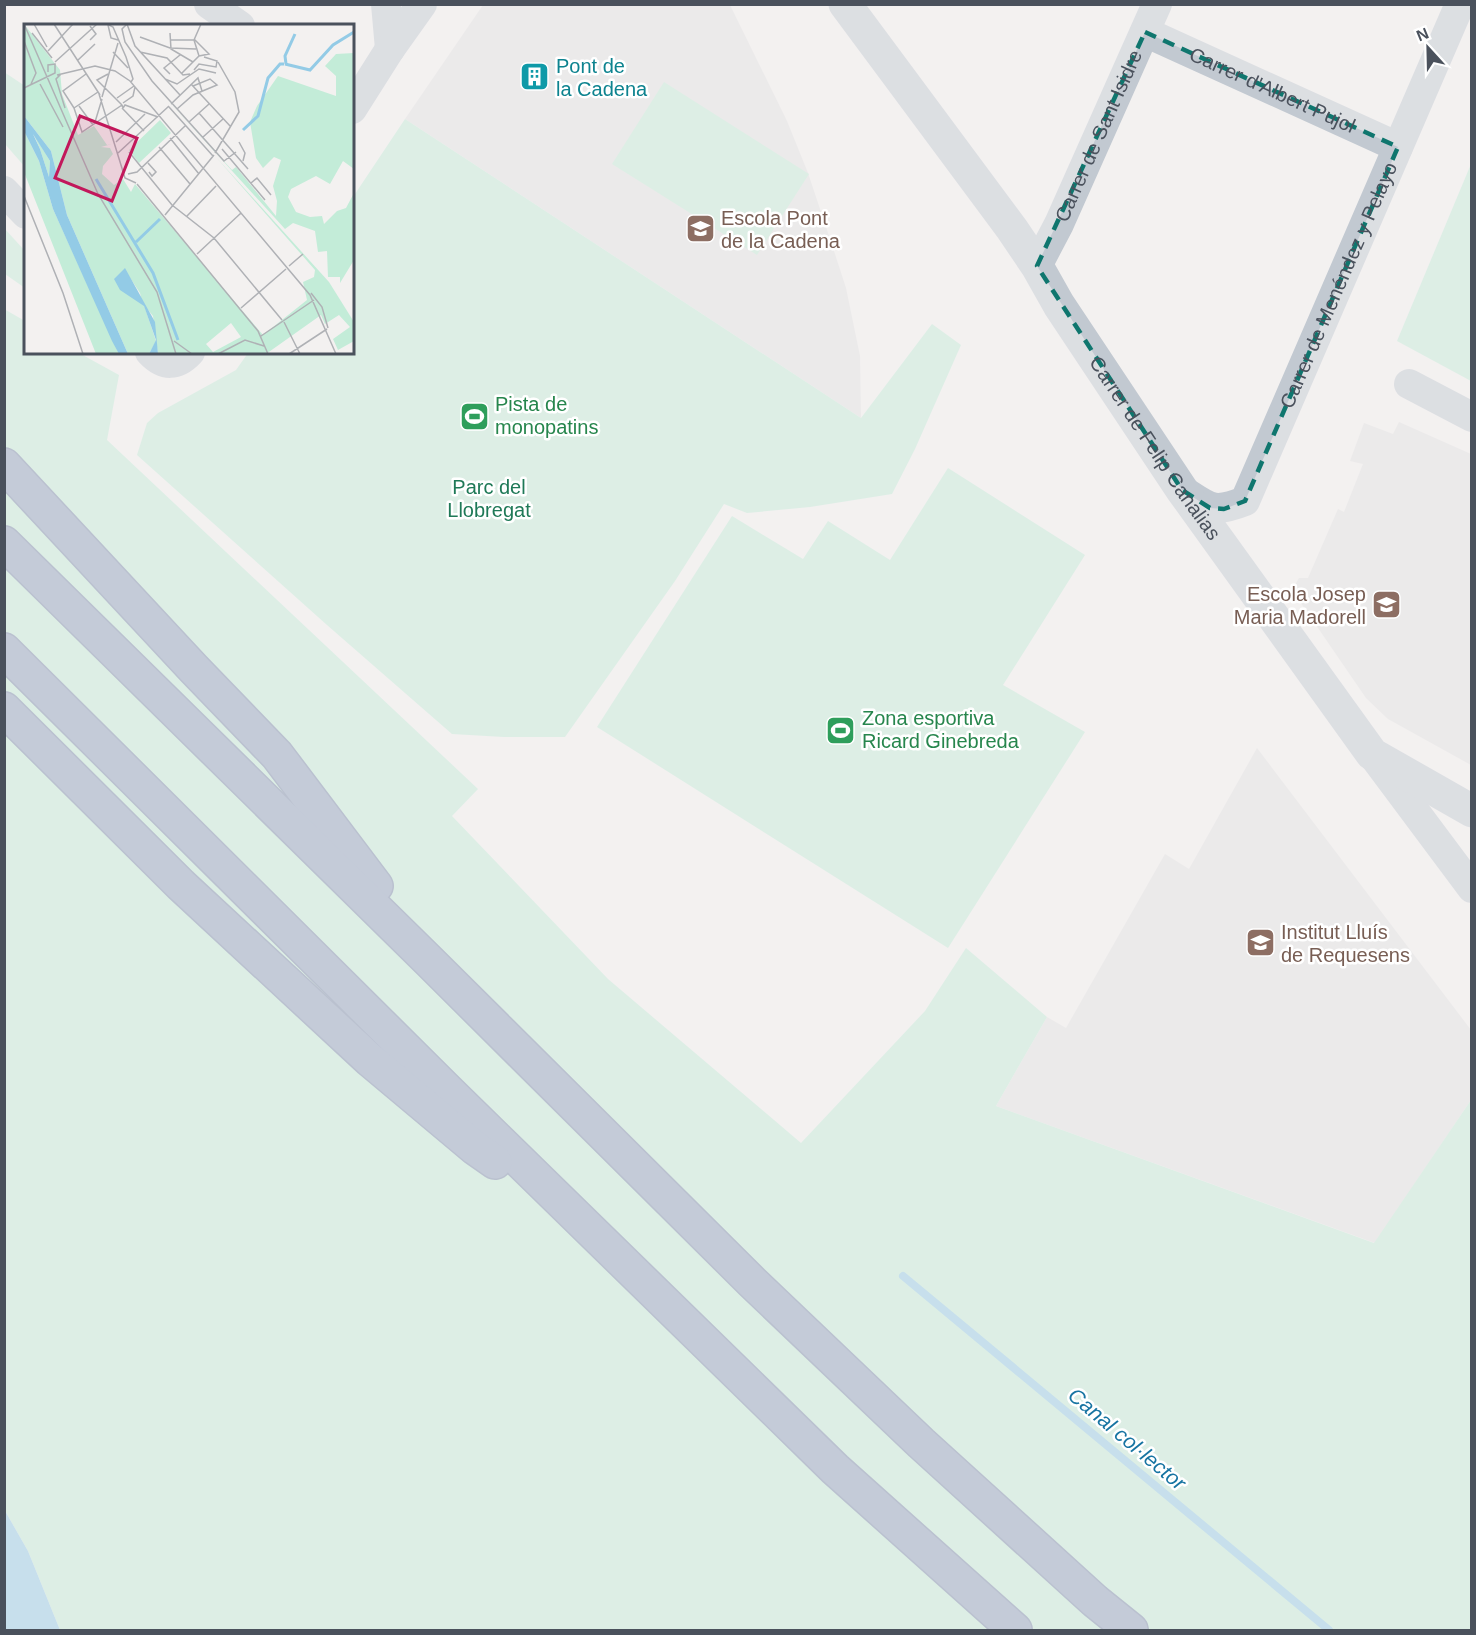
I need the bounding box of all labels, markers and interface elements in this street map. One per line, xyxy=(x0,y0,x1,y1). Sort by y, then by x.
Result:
north arrow xyxy=(1398,18,1458,78)
inset map xyxy=(24,24,354,354)
text: N xyxy=(1414,25,1431,45)
street label: Carrer d'Albert Pujol xyxy=(1186,43,1359,137)
street label: Carrer de Sant Isidre xyxy=(1050,46,1146,225)
place label: Pont de la Cadena xyxy=(556,55,648,100)
building icon: Pont de la Cadena xyxy=(519,61,551,93)
street label: Carrer de Menéndez y Pelayo xyxy=(1276,159,1401,411)
place label: Escola Pont de la Cadena xyxy=(721,207,841,252)
school or university icon: Escola Pont de la Cadena xyxy=(684,213,716,245)
street label: Carrer de Felip Canalias xyxy=(1085,352,1225,544)
place label: Pista de monopatins xyxy=(495,393,598,438)
sports icon: Pista de monopatins xyxy=(458,400,490,432)
park label: Parc del Llobregat xyxy=(447,476,531,521)
place label: Escola Josep Maria Madorell xyxy=(1234,583,1366,628)
school or university icon: Escola Josep Maria Madorell xyxy=(1371,589,1403,621)
place label: Zona esportiva Ricard Ginebreda xyxy=(862,707,1020,752)
sports icon: Zona esportiva Ricard Ginebreda xyxy=(825,714,857,746)
place label: Institut Lluís de Requesens xyxy=(1281,921,1410,966)
school or university icon: Institut Lluís de Requesens xyxy=(1244,927,1276,959)
water label: Canal col·lector xyxy=(1064,1383,1191,1495)

